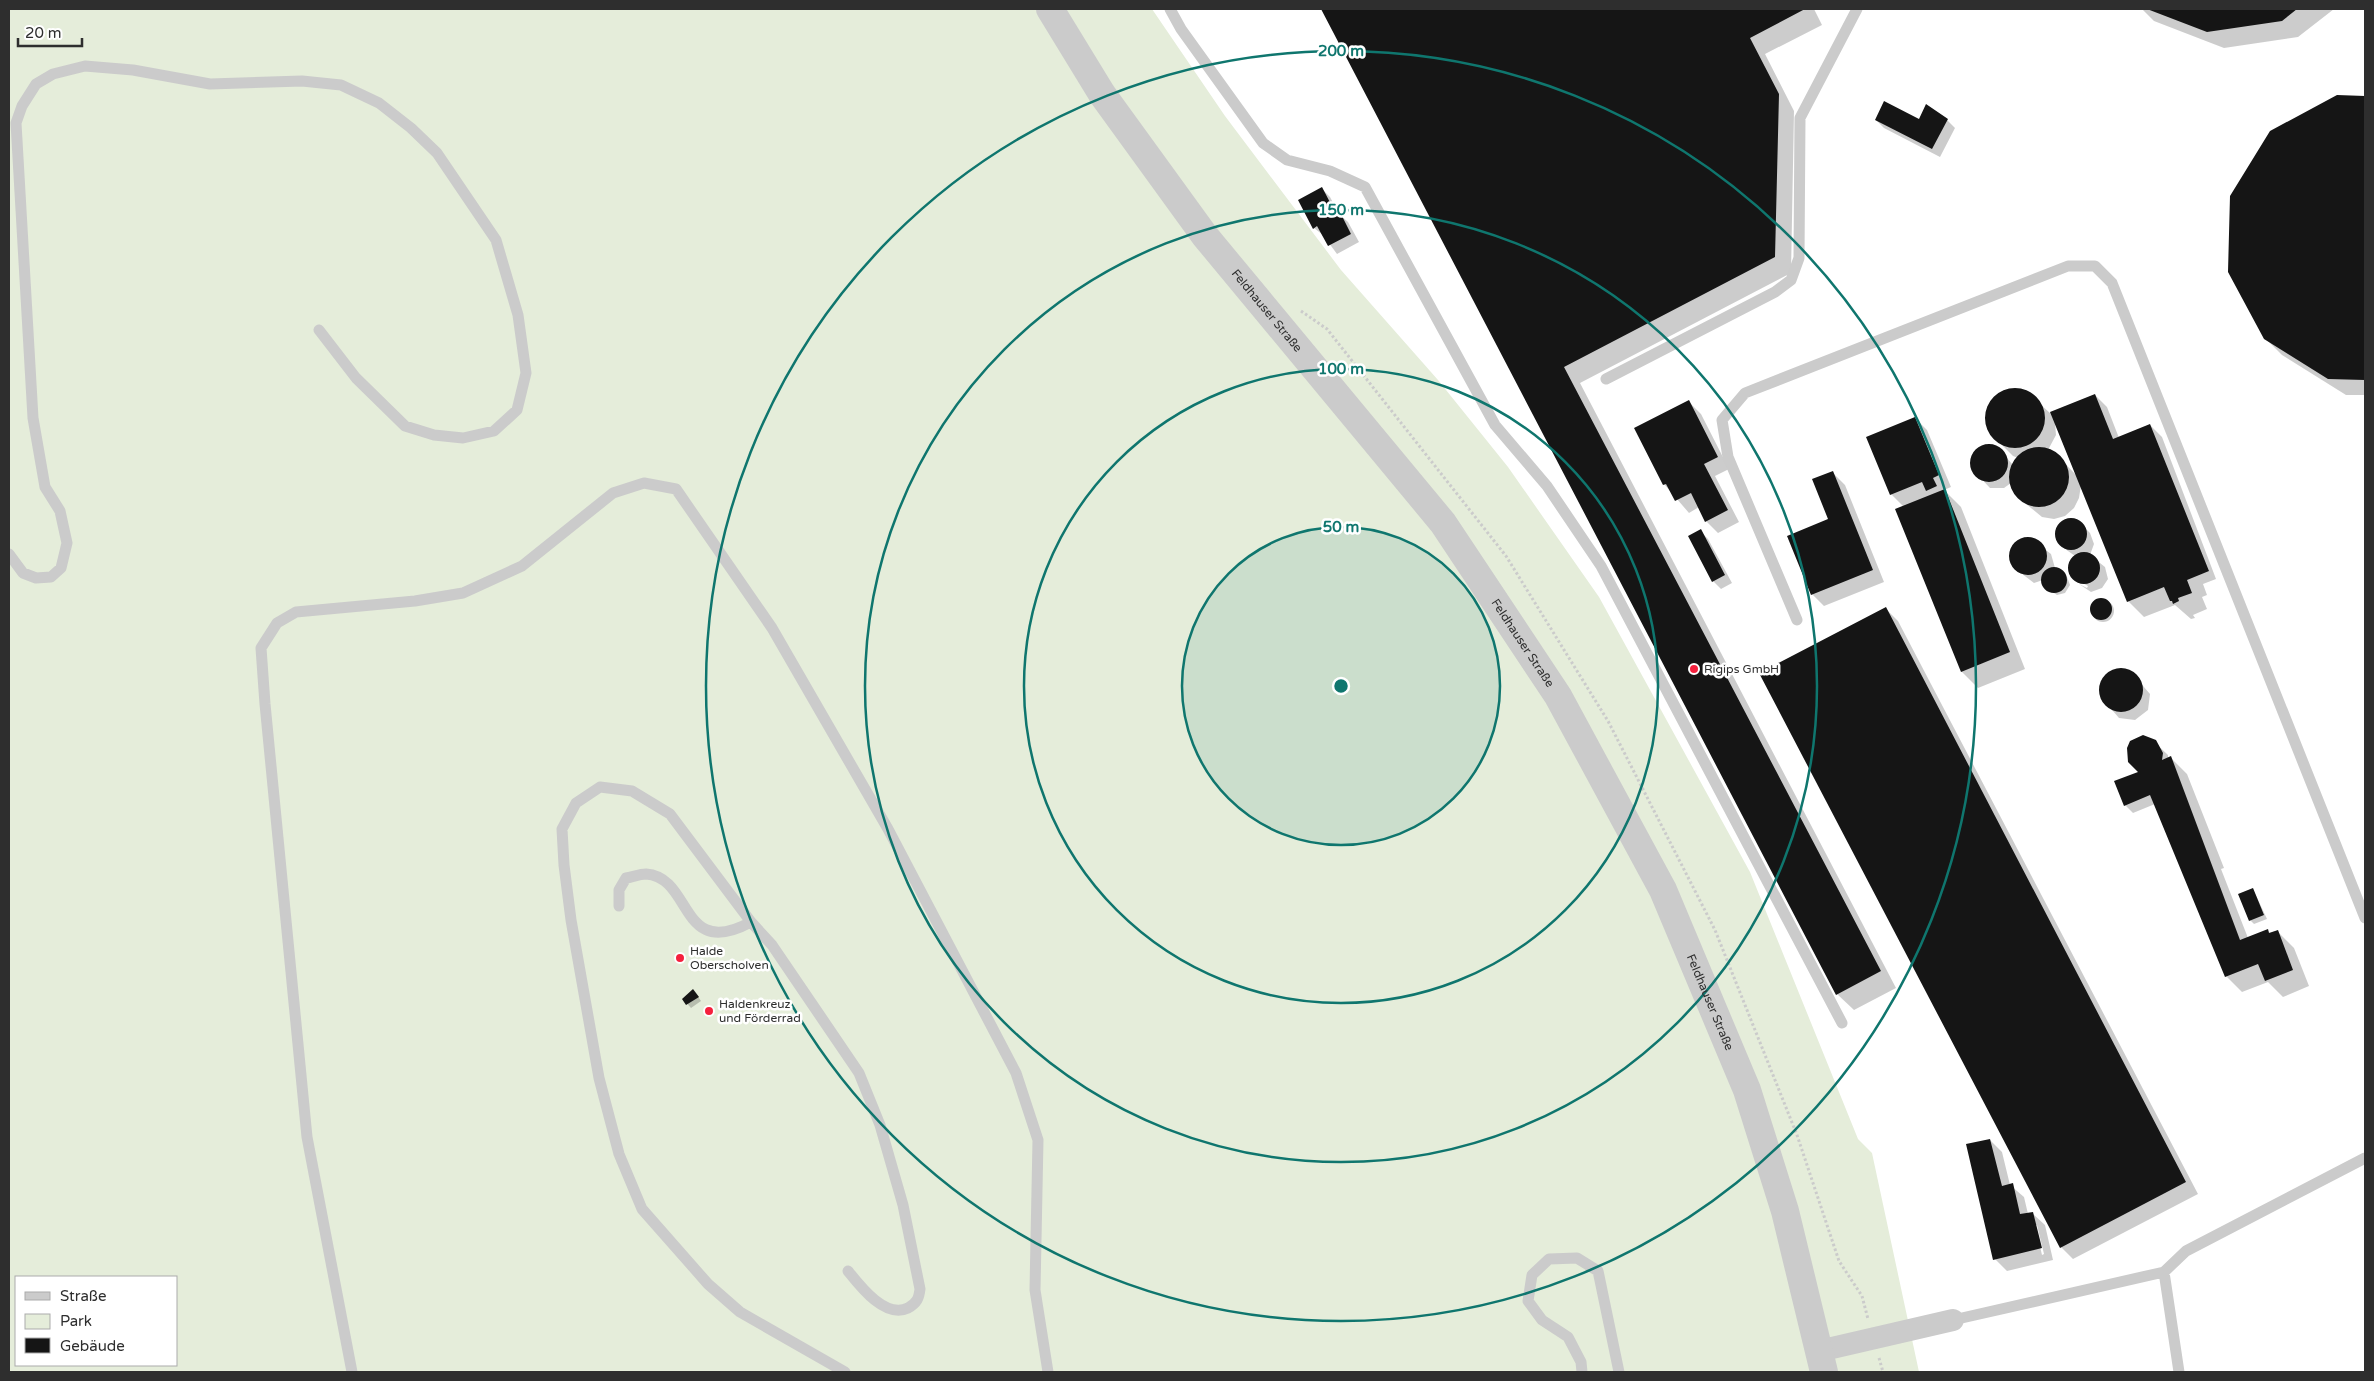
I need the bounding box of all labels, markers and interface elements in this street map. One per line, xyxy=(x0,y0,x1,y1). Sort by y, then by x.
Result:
scale bar xyxy=(18,15,81,47)
text: 20 m xyxy=(25,24,62,42)
text: 200 m xyxy=(1318,42,1364,60)
text: 150 m xyxy=(1318,201,1364,219)
street label: Feldhauser Straße xyxy=(1229,266,1305,355)
text: 100 m xyxy=(1318,360,1364,378)
text: 50 m xyxy=(1323,518,1359,536)
street label: Feldhauser Straße xyxy=(1488,596,1557,690)
place label: Rigips GmbH xyxy=(1704,662,1779,676)
marker: Rigips GmbH xyxy=(1688,663,1700,675)
centre of rings xyxy=(1332,677,1350,695)
place label: Halde Oberscholven xyxy=(690,944,769,972)
marker: Halde Oberscholven xyxy=(674,952,686,964)
street label: Feldhauser Straße xyxy=(1684,952,1737,1053)
place label: Haldenkreuz und Förderrad xyxy=(719,997,801,1025)
marker: Haldenkreuz und Förderrad xyxy=(703,1005,715,1017)
legend xyxy=(15,1276,178,1366)
text: Straße xyxy=(60,1287,106,1305)
text: Park xyxy=(60,1312,92,1330)
text: Gebäude xyxy=(60,1337,125,1355)

